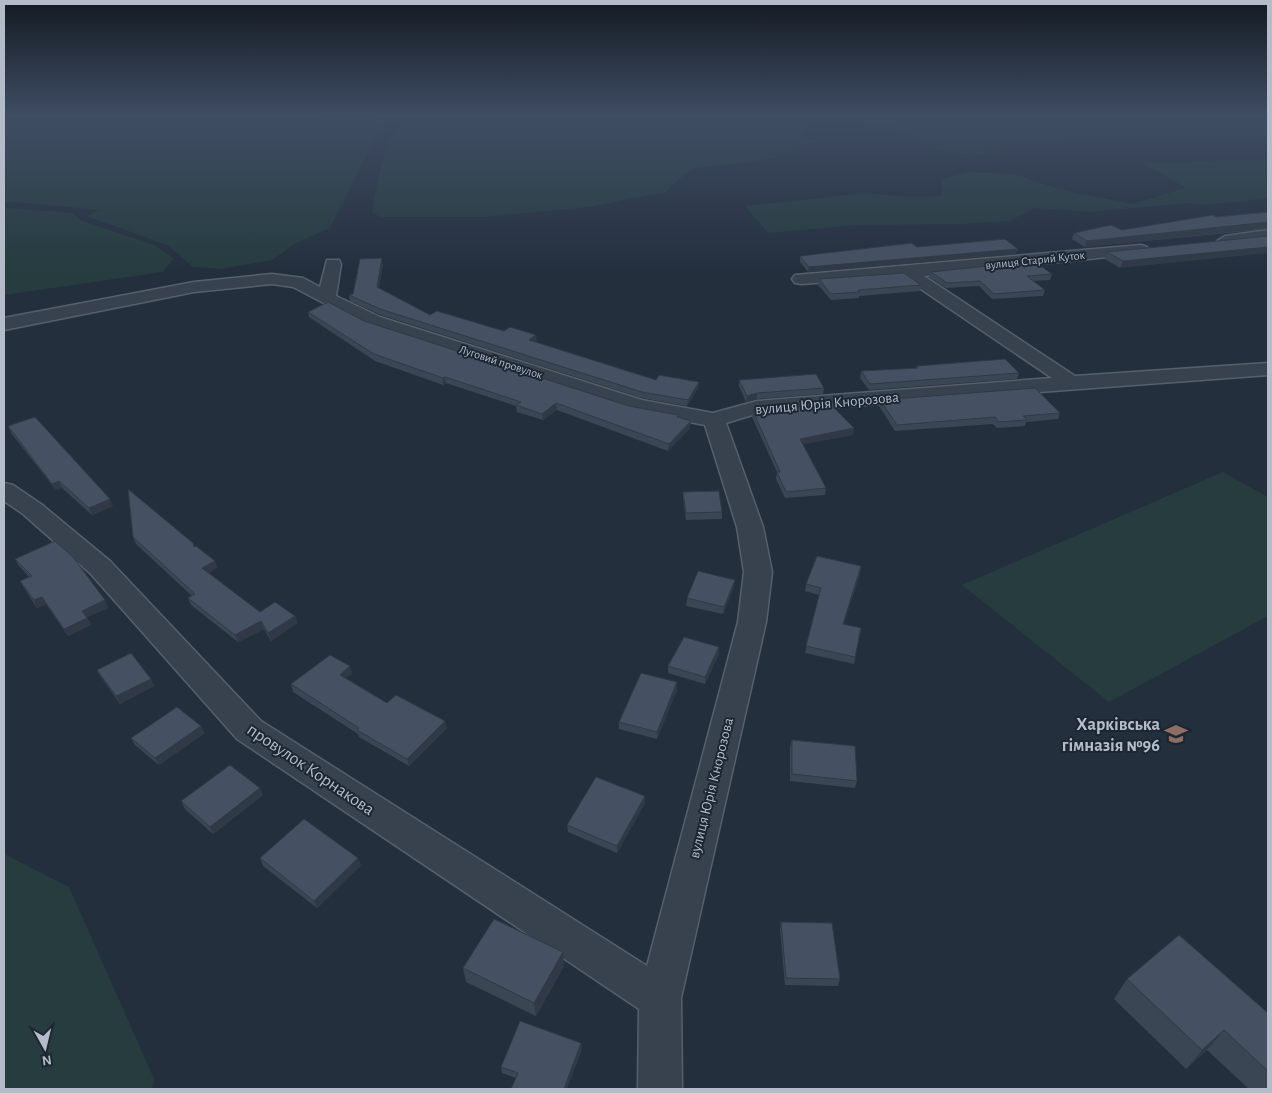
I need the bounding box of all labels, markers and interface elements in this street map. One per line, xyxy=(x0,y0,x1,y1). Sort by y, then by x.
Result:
street label: вулиця Старий Куток xyxy=(985,249,1086,272)
street label: Луговий провулок xyxy=(458,343,545,382)
street label: вулиця Юрія Кнорозова xyxy=(754,390,900,417)
street label: вулиця Юрія Кнорозова xyxy=(687,716,736,860)
place label: Харківська гімназія №96 xyxy=(1062,716,1160,755)
street label: провулок Корнакова xyxy=(243,721,377,819)
school or university icon: Харківська гімназія №96 xyxy=(1163,721,1189,747)
north arrow xyxy=(20,1023,70,1073)
text: N xyxy=(41,1052,52,1067)

